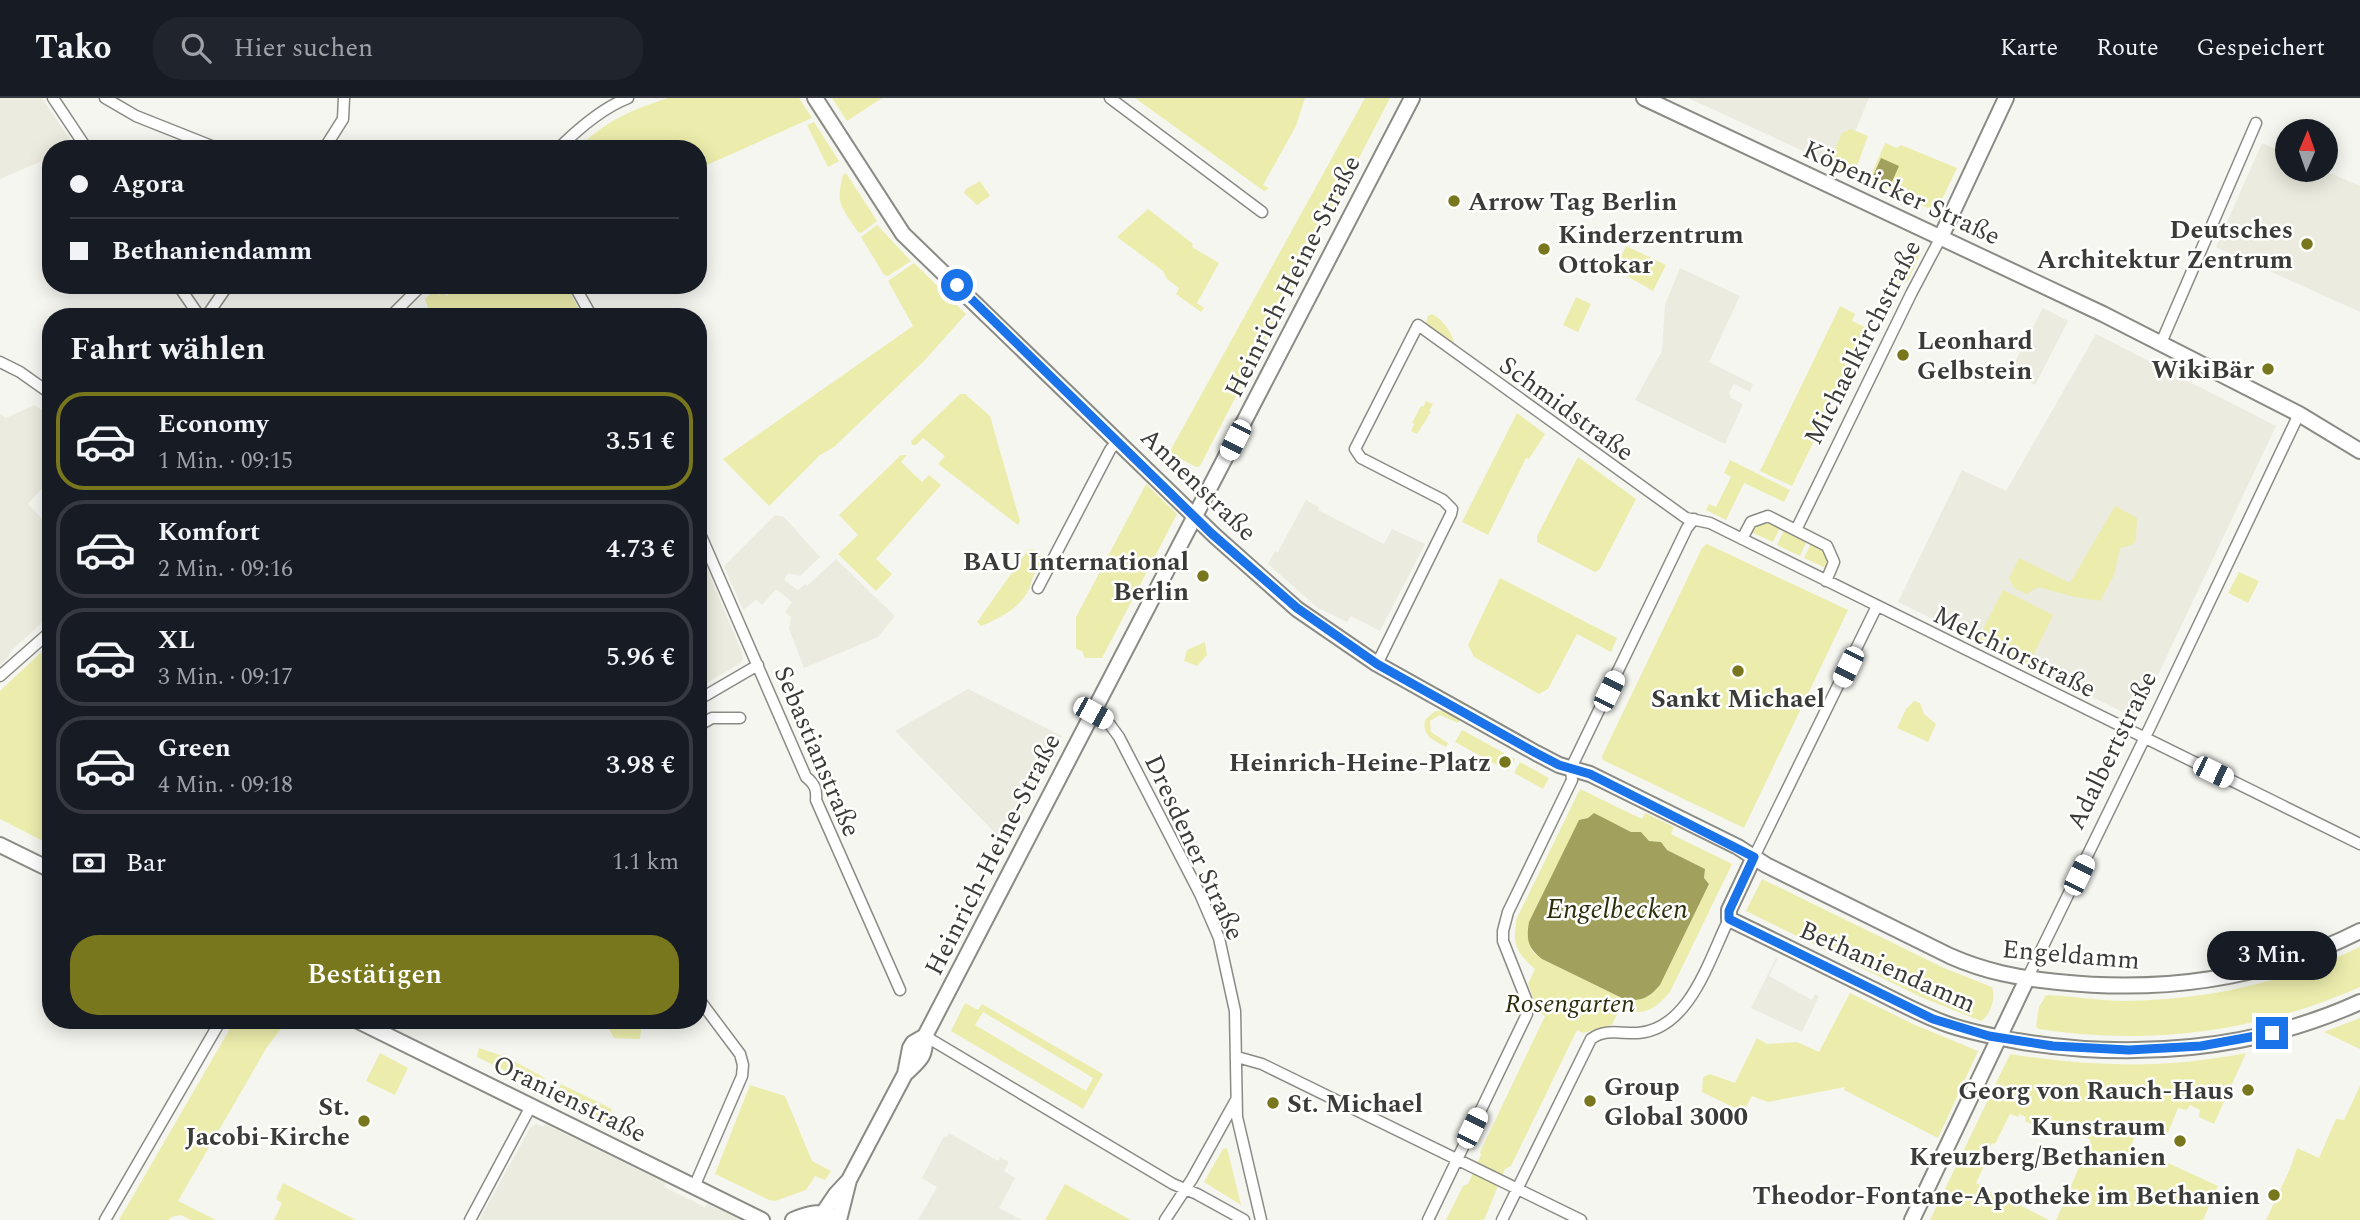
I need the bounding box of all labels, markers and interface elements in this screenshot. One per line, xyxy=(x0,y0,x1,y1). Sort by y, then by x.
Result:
search box xyxy=(153,17,643,80)
text: Tako xyxy=(35,23,111,73)
text: Hier suchen xyxy=(233,28,373,68)
icon: search xyxy=(177,29,215,67)
text: Karte xyxy=(2000,30,2058,66)
text: Route xyxy=(2096,30,2159,66)
text: Gespeichert xyxy=(2197,30,2325,66)
north arrow xyxy=(2275,119,2338,182)
map controls xyxy=(2275,119,2338,182)
street label: Köpenicker Straße xyxy=(1796,130,2007,256)
street label: Heinrich-Heine-Straße xyxy=(1214,148,1371,405)
text: Agora xyxy=(112,164,184,204)
place label: Arrow Tag Berlin xyxy=(1468,182,1677,222)
marker: Arrow Tag Berlin xyxy=(1446,193,1462,209)
place label: Deutsches Architektur Zentrum xyxy=(2037,210,2293,280)
place label: Kinderzentrum Ottokar xyxy=(1558,215,1744,285)
text: Bethaniendamm xyxy=(112,231,312,271)
street label: Michaelkirchstraße xyxy=(1794,233,1932,452)
marker: Deutsches Architektur Zentrum xyxy=(2299,236,2315,252)
marker: Kinderzentrum Ottokar xyxy=(1536,241,1552,257)
route start xyxy=(941,269,973,301)
place label: Leonhard Gelbstein xyxy=(1917,321,2033,391)
text: Fahrt wählen xyxy=(70,325,265,374)
street label: Schmidstraße xyxy=(1490,346,1642,472)
marker: Leonhard Gelbstein xyxy=(1895,347,1911,363)
place label: WikiBär xyxy=(2151,350,2255,390)
marker: WikiBär xyxy=(2260,361,2276,377)
text: Economy xyxy=(158,404,268,444)
icon: car xyxy=(74,410,137,473)
car xyxy=(1217,417,1254,463)
street label: Annenstraße xyxy=(1131,418,1266,551)
text: 3.51 € xyxy=(606,421,675,461)
text: 1 Min. · 09:15 xyxy=(158,444,293,479)
text: Komfort xyxy=(158,512,260,552)
icon: car xyxy=(74,518,137,581)
text: 4.73 € xyxy=(606,529,675,569)
place label: BAU International Berlin xyxy=(963,542,1189,612)
text: 2 Min. · 09:16 xyxy=(158,552,293,587)
marker: BAU International Berlin xyxy=(1195,568,1211,584)
street label: Melchiorstraße xyxy=(1926,595,2103,709)
text: XL xyxy=(158,620,195,660)
icon: car xyxy=(74,626,137,689)
text: 5.96 € xyxy=(606,637,675,677)
car xyxy=(1830,644,1867,690)
text: 3 Min. · 09:17 xyxy=(158,660,293,695)
street label: Sebastianstraße xyxy=(763,660,871,843)
marker: Sankt Michael xyxy=(1730,663,1746,679)
street label: Adalbertstraße xyxy=(2056,664,2168,837)
car xyxy=(1591,668,1628,714)
place label: Sankt Michael xyxy=(1651,679,1825,719)
car xyxy=(1070,694,1117,732)
street label: Heinrich-Heine-Straße xyxy=(914,726,1071,983)
text: Green xyxy=(158,728,231,768)
icon: car xyxy=(74,734,137,797)
place label: Heinrich-Heine-Platz xyxy=(1229,743,1491,783)
text: 3.98 € xyxy=(606,745,675,785)
street label: Dresdener Straße xyxy=(1133,748,1255,947)
car xyxy=(2190,753,2237,791)
marker: Heinrich-Heine-Platz xyxy=(1497,754,1513,770)
text: 4 Min. · 09:18 xyxy=(158,768,293,803)
text: Bar xyxy=(126,843,166,883)
icon: cash xyxy=(70,844,108,882)
text: 1.1 km xyxy=(612,845,679,880)
car xyxy=(2061,852,2098,898)
water label: Engelbecken xyxy=(1546,888,1688,931)
street label: Bethaniendamm xyxy=(1793,910,1982,1024)
street label: Engeldamm xyxy=(2000,929,2141,981)
callout: 3 Min. xyxy=(2207,932,2337,981)
button: Bestätigen xyxy=(70,935,679,1015)
text: 3 Min. xyxy=(2238,938,2306,973)
park label: Rosengarten xyxy=(1505,984,1635,1024)
route end xyxy=(2256,1017,2288,1049)
street label: Oranienstraße xyxy=(486,1044,653,1154)
place label: Group Global 3000 xyxy=(1604,1067,1748,1137)
place label: Georg von Rauch-Haus xyxy=(1958,1071,2234,1111)
marker: Georg von Rauch-Haus xyxy=(2240,1082,2256,1098)
place label: St. Michael xyxy=(1287,1084,1423,1124)
place label: St. Jacobi-Kirche xyxy=(185,1087,350,1157)
marker: Group Global 3000 xyxy=(1582,1093,1598,1109)
marker: St. Michael xyxy=(1265,1095,1281,1111)
car xyxy=(1454,1105,1491,1151)
place label: Kunstraum Kreuzberg/Bethanien xyxy=(1909,1107,2166,1177)
marker: St. Jacobi-Kirche xyxy=(356,1113,372,1129)
marker: Kunstraum Kreuzberg/Bethanien xyxy=(2172,1133,2188,1149)
place label: Theodor-Fontane-Apotheke im Bethanien xyxy=(1753,1176,2260,1216)
marker: Theodor-Fontane-Apotheke im Bethanien xyxy=(2266,1187,2282,1203)

